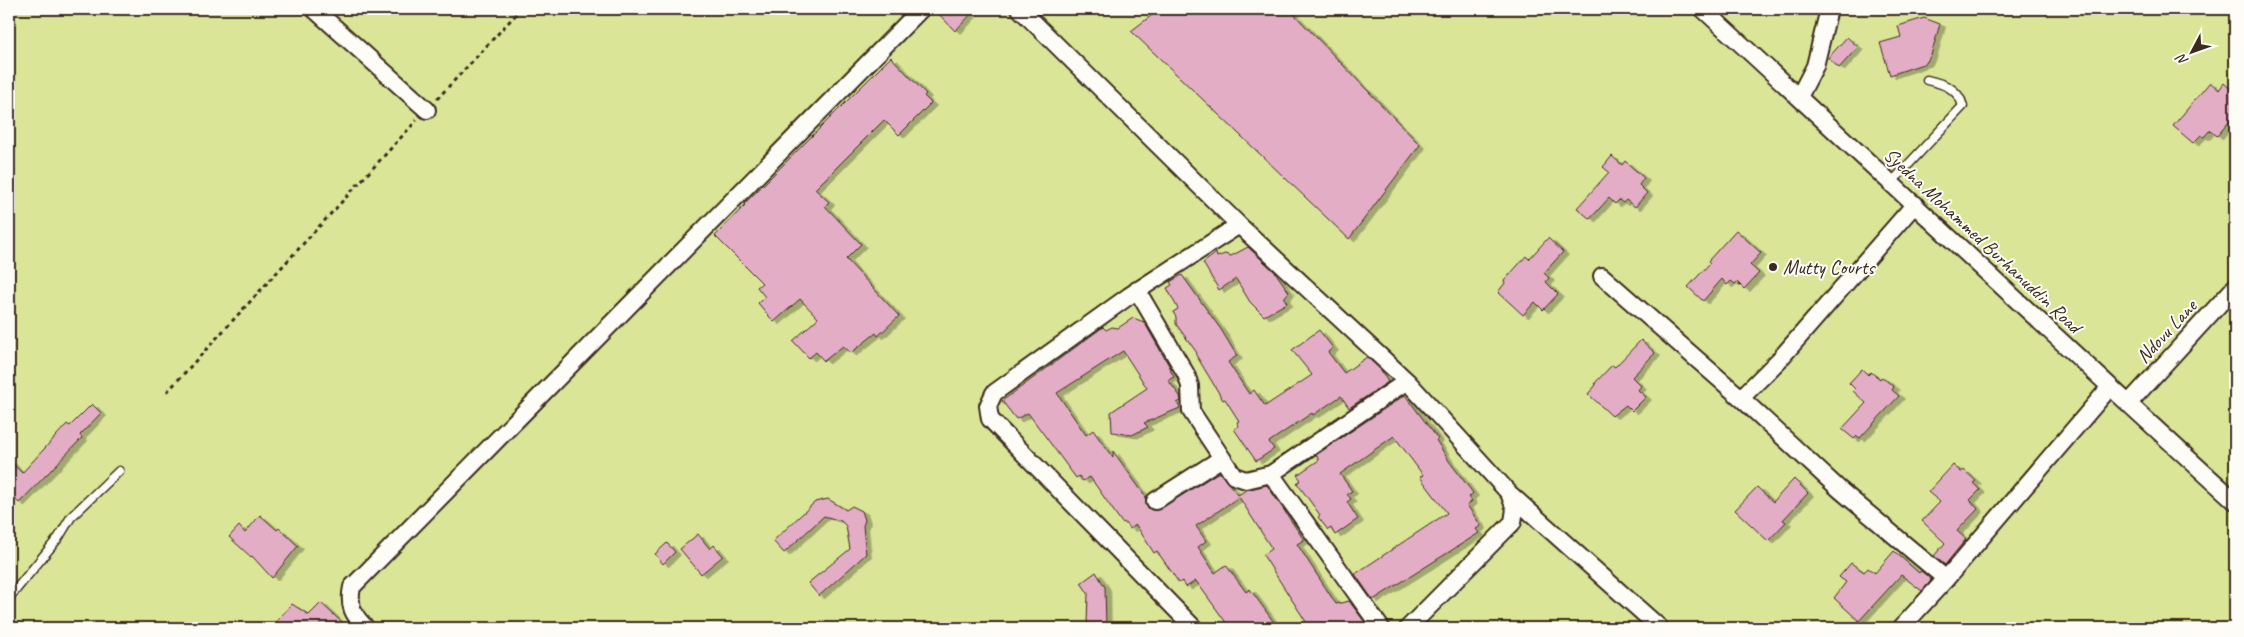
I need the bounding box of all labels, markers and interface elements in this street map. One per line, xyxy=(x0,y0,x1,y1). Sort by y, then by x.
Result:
north arrow xyxy=(2166,28,2216,78)
text: N xyxy=(2172,50,2192,69)
street label: Syedna Mohammed Burhanuddin Road xyxy=(1879,142,2089,341)
place label: Mutty Courts xyxy=(1783,255,1876,280)
marker: Mutty Courts xyxy=(1767,261,1779,273)
street label: Ndovu Lane xyxy=(2131,293,2203,368)

